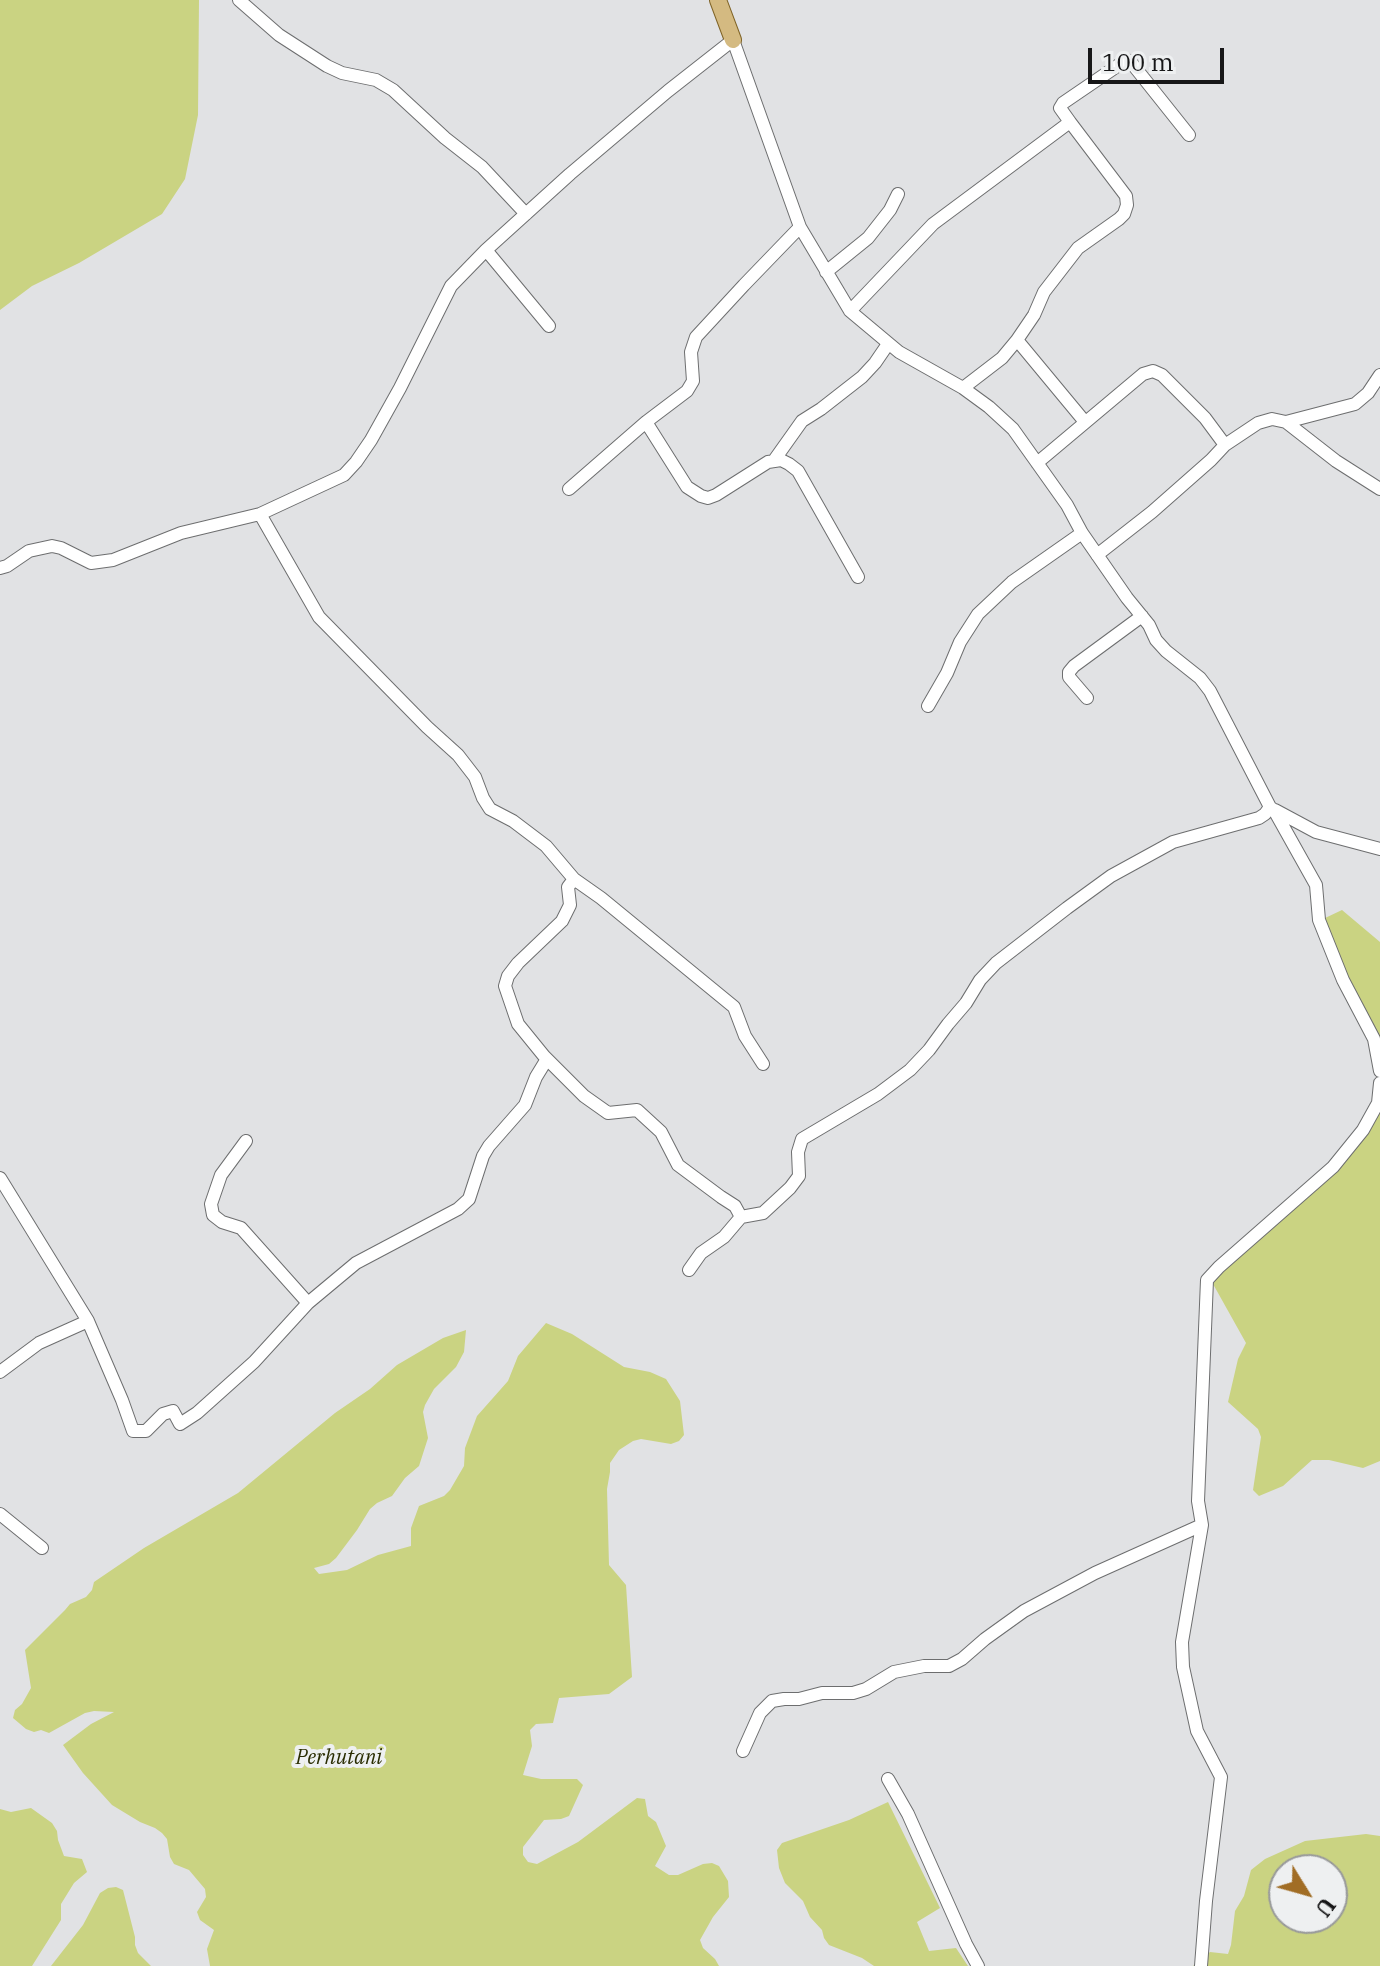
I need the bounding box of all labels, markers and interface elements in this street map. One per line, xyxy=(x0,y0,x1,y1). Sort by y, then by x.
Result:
scale bar xyxy=(1092,32,1228,82)
text: 100 m xyxy=(1102,46,1174,78)
park label: Perhutani xyxy=(296,1746,382,1770)
north arrow xyxy=(1268,1854,1348,1934)
text: U xyxy=(1309,1892,1343,1923)

